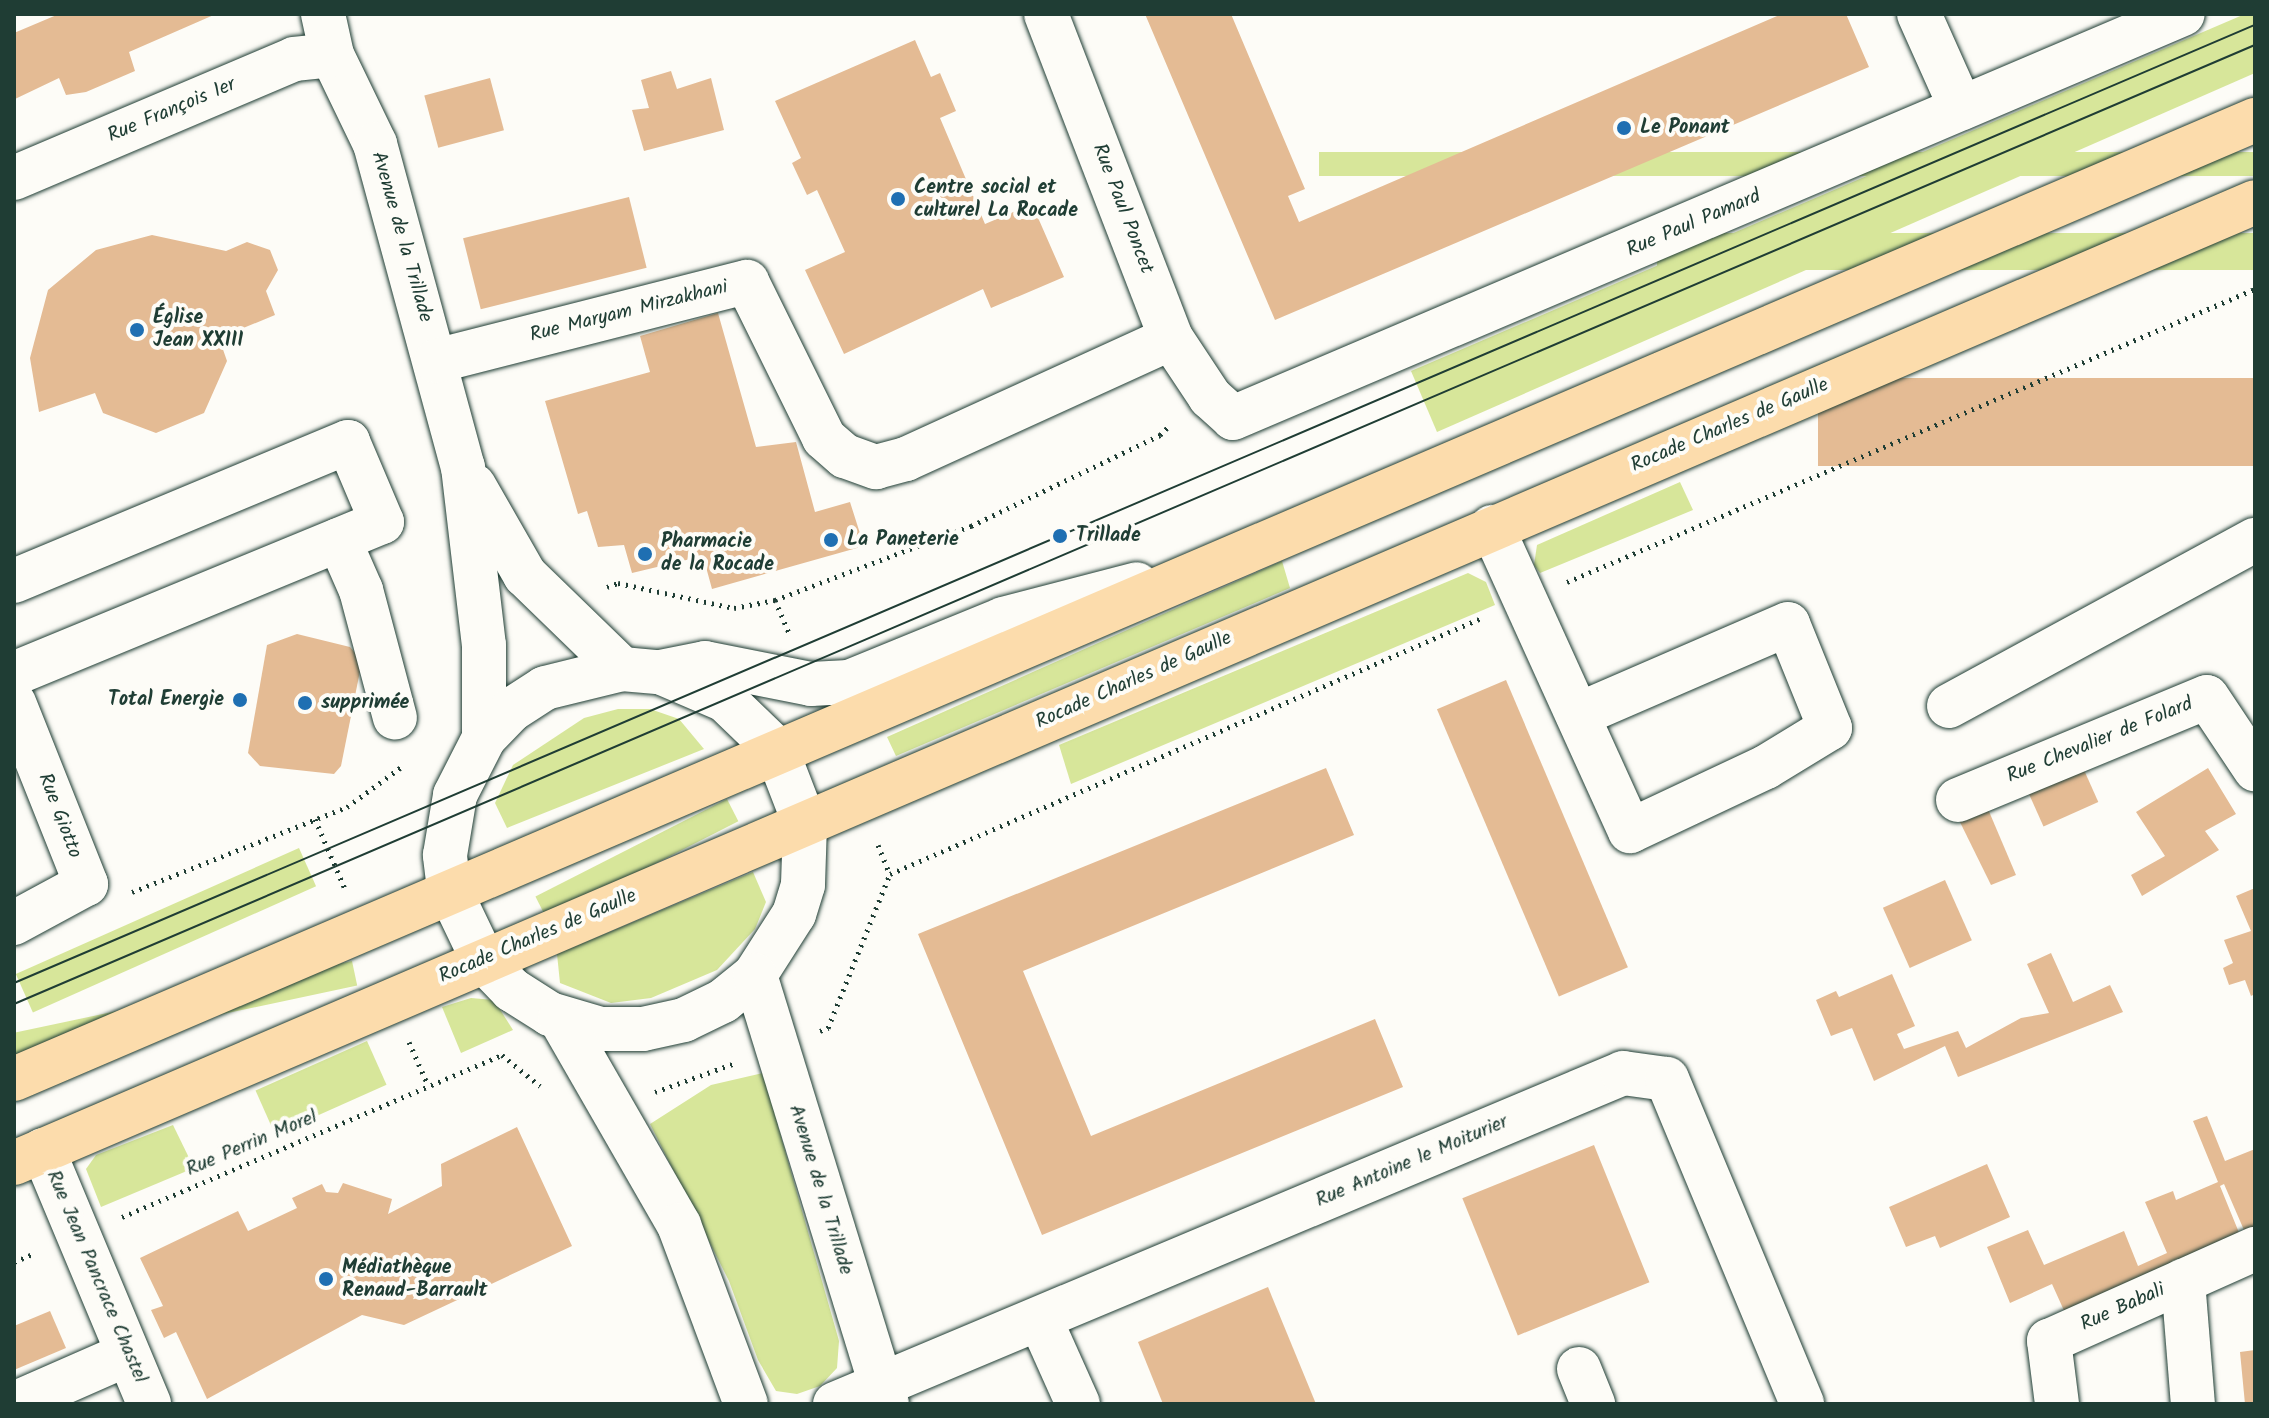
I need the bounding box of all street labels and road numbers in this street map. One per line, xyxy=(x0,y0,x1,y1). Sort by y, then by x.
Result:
street label: Rue François 1er xyxy=(104,73,240,149)
street label: Rue Paul Poncet xyxy=(1086,141,1158,277)
street label: Avenue de la Trillade xyxy=(365,149,437,325)
street label: Rue Paul Pamard xyxy=(1623,185,1765,263)
street label: Rue Maryam Mirzakhani xyxy=(528,276,730,348)
street label: Rocade Charles de Gaulle xyxy=(1628,374,1832,478)
street label: Rocade Charles de Gaulle xyxy=(1032,627,1236,735)
street label: Rue Chevalier de Folard xyxy=(2003,693,2197,789)
street label: Rue Giotto xyxy=(32,770,86,862)
street label: Rocade Charles de Gaulle xyxy=(436,885,640,989)
street label: Avenue de la Trillade xyxy=(783,1102,857,1278)
street label: Rue Perrin Morel xyxy=(183,1106,321,1182)
street label: Rue Antoine le Moiturier xyxy=(1312,1111,1512,1213)
street label: Rue Jean Pancrace Chastel xyxy=(40,1167,152,1387)
street label: Rue Babali xyxy=(2077,1279,2169,1337)

